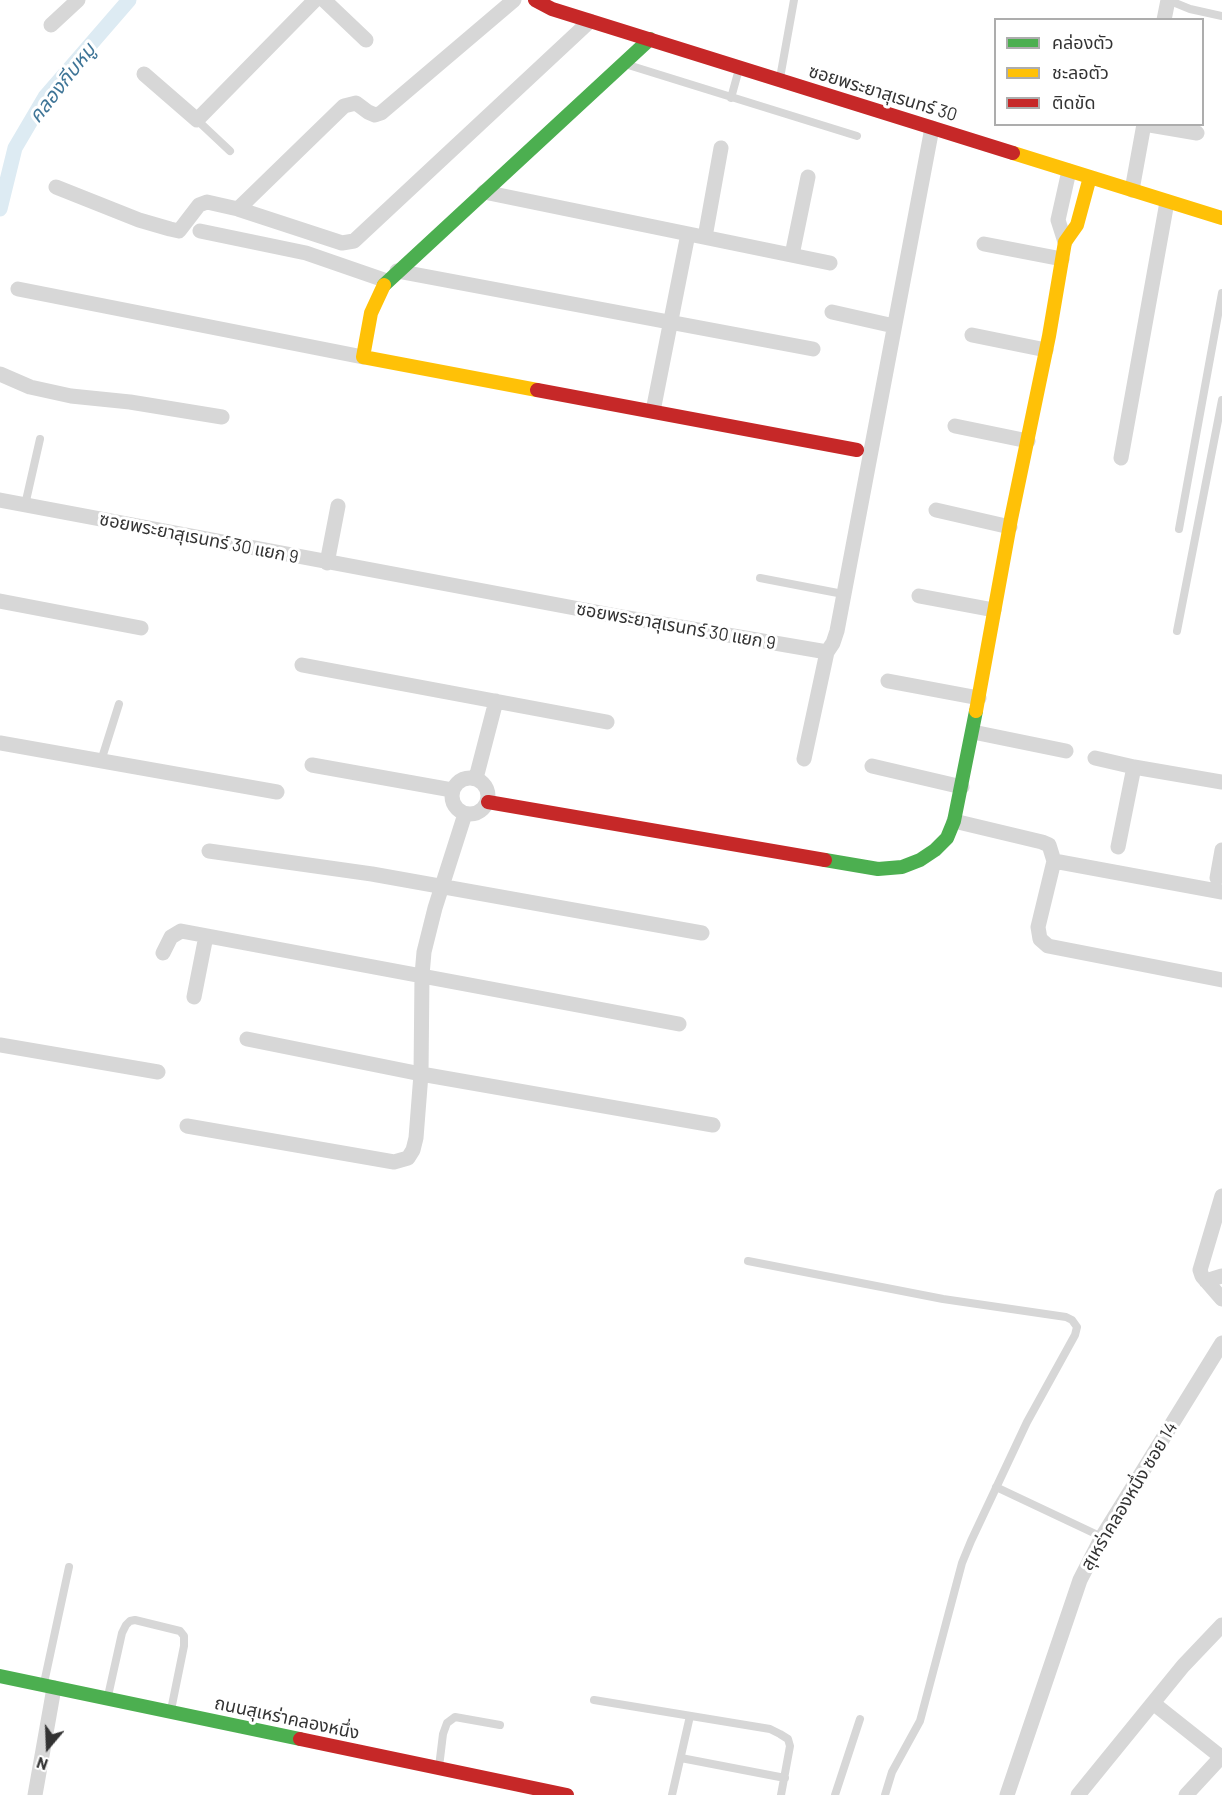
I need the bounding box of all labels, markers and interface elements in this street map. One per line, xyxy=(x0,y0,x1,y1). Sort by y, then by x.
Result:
legend xyxy=(994,18,1204,126)
text: คล่องตัว xyxy=(1052,31,1114,53)
water label: คลองกีบหมู xyxy=(24,39,100,127)
street label: ซอยพระยาสุเรนทร์ 30 xyxy=(806,60,960,126)
text: ชะลอตัว xyxy=(1052,61,1109,83)
text: ติดขัด xyxy=(1052,91,1095,113)
street label: ซอยพระยาสุเรนทร์ 30 แยก 9 xyxy=(98,508,300,568)
street label: ซอยพระยาสุเรนทร์ 30 แยก 9 xyxy=(575,598,777,654)
street label: สุเหร่าคลองหนึ่ง ซอย 14 xyxy=(1076,1418,1182,1574)
street label: ถนนสุเหร่าคลองหนึ่ง xyxy=(212,1692,362,1744)
north arrow xyxy=(18,1717,78,1777)
text: N xyxy=(34,1754,50,1775)

